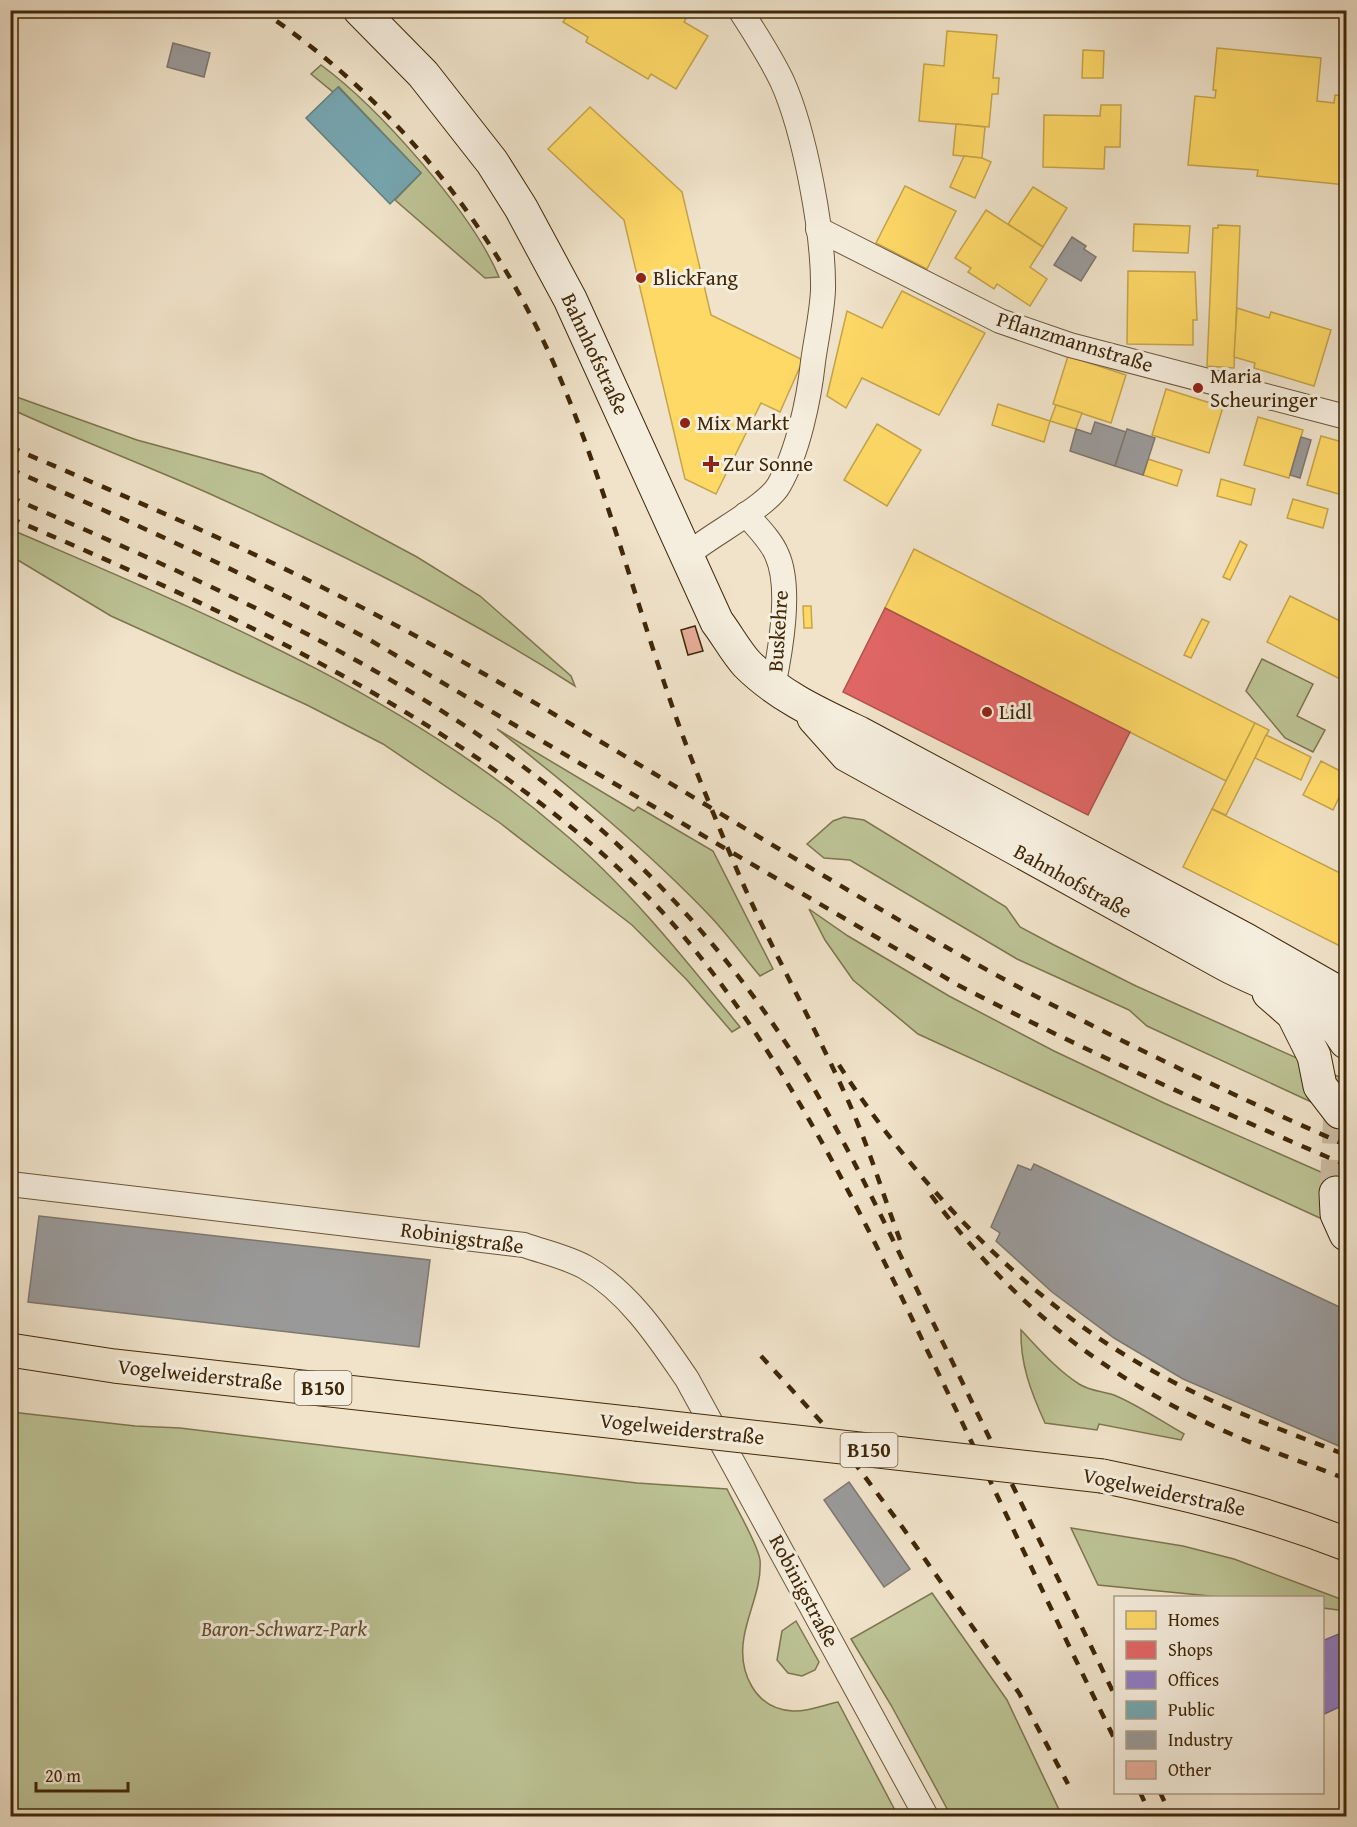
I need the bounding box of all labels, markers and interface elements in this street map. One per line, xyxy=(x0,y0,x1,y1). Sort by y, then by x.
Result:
place label: BlickFang xyxy=(653,262,738,293)
marker: BlickFang xyxy=(634,271,648,285)
street label: Bahnhofstraße xyxy=(554,288,637,420)
street label: Pflanzmannstraße xyxy=(993,303,1157,380)
place label: Maria Scheuringer xyxy=(1210,360,1318,415)
marker: Maria Scheuringer xyxy=(1191,381,1205,395)
place label: Mix Markt xyxy=(697,407,790,438)
marker: Mix Markt xyxy=(678,416,692,430)
place label: Zur Sonne xyxy=(723,448,813,479)
marker: Zur Sonne xyxy=(704,457,718,471)
street label: Buskehre xyxy=(759,589,796,673)
place label: Lidl xyxy=(999,696,1032,727)
marker: Lidl xyxy=(980,705,994,719)
street label: Bahnhofstraße xyxy=(1008,835,1138,926)
street label: Robinigstraße xyxy=(399,1214,526,1262)
street label: Vogelweiderstraße xyxy=(116,1350,284,1399)
road number: B150 xyxy=(294,1371,352,1405)
street label: Vogelweiderstraße xyxy=(598,1404,766,1453)
road number: B150 xyxy=(840,1433,898,1467)
street label: Vogelweiderstraße xyxy=(1080,1459,1248,1524)
street label: Robinigstraße xyxy=(762,1529,847,1653)
legend xyxy=(1114,1596,1324,1794)
text: Homes xyxy=(1168,1606,1219,1633)
park label: Baron-Schwarz-Park xyxy=(200,1613,367,1644)
text: Shops xyxy=(1168,1636,1213,1663)
text: Offices xyxy=(1168,1666,1219,1693)
text: Public xyxy=(1168,1696,1215,1723)
text: Industry xyxy=(1168,1726,1233,1753)
scale bar xyxy=(36,1755,128,1793)
text: Other xyxy=(1168,1756,1212,1783)
text: 20 m xyxy=(45,1762,81,1789)

